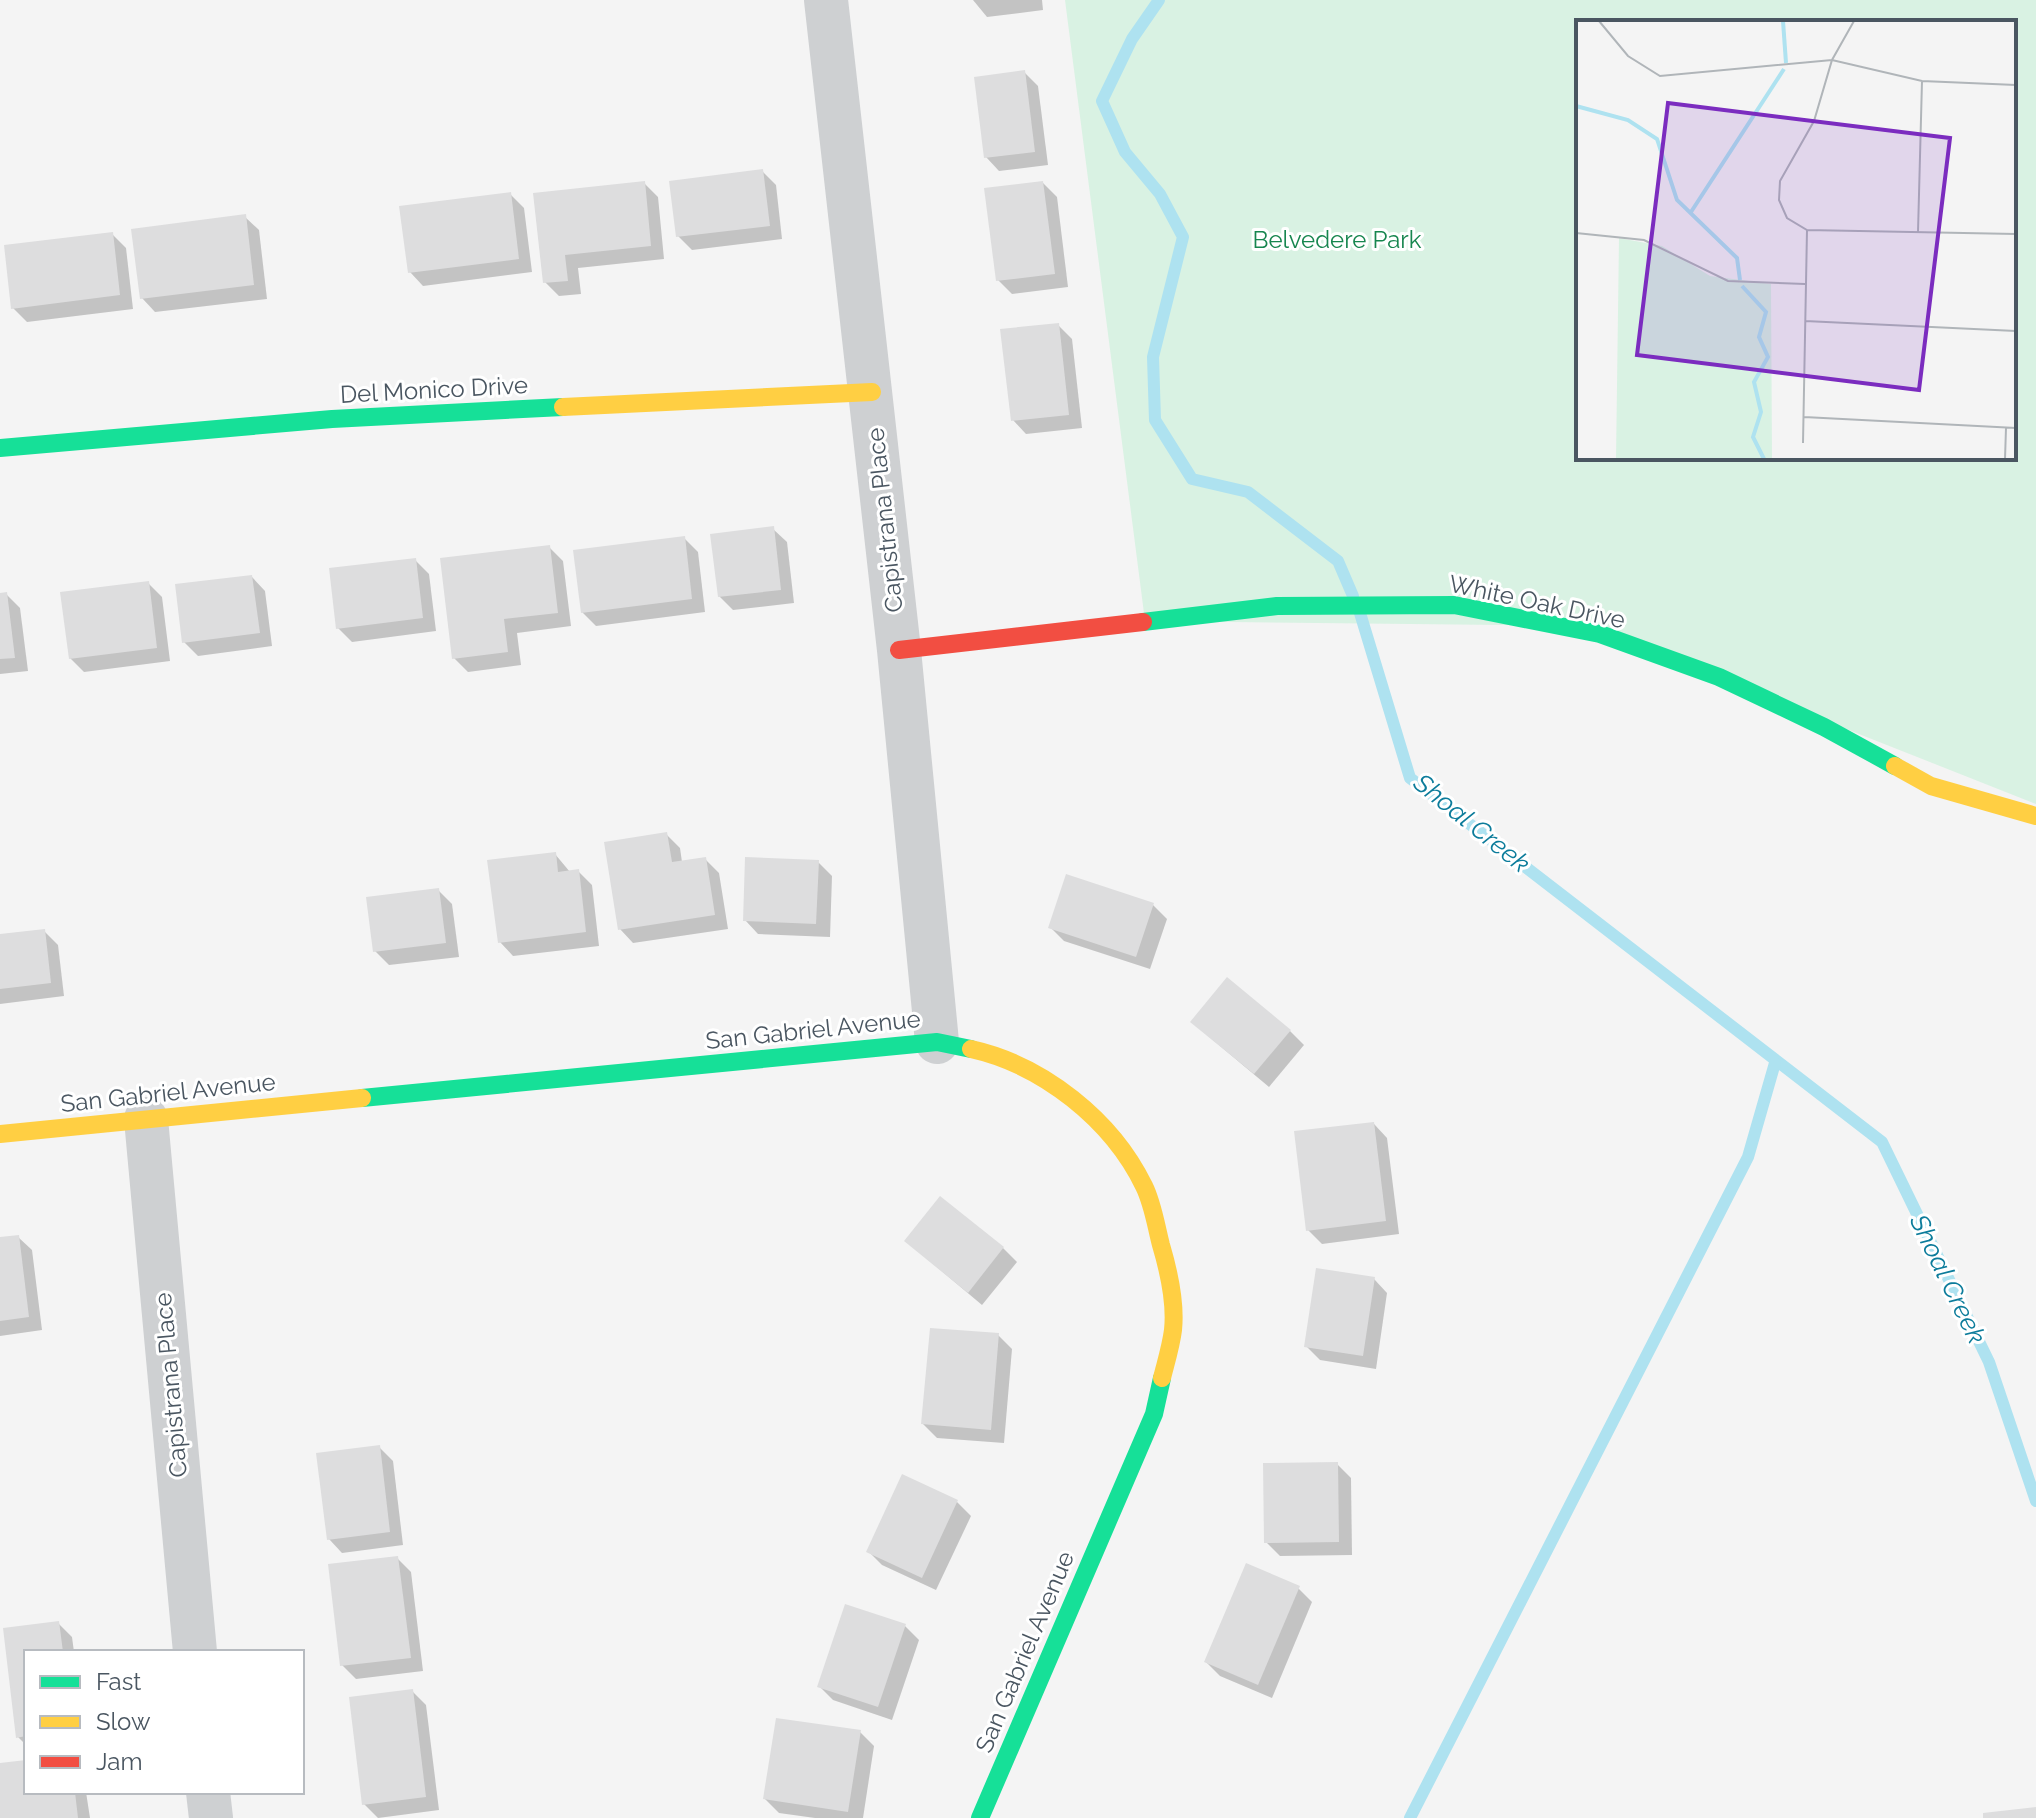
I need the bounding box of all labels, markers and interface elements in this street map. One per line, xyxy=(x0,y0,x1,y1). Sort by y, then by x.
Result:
inset map xyxy=(1576,20,2016,460)
park label: Belvedere Park xyxy=(1253,225,1422,254)
street label: Del Monico Drive xyxy=(339,370,529,409)
street label: Capistrana Place xyxy=(860,426,909,614)
street label: White Oak Drive xyxy=(1446,569,1628,634)
water label: Shoal Creek xyxy=(1407,767,1536,879)
street label: San Gabriel Avenue xyxy=(704,1004,922,1055)
street label: San Gabriel Avenue xyxy=(59,1067,277,1118)
water label: Shoal Creek xyxy=(1903,1209,1992,1349)
street label: Capistrana Place xyxy=(148,1291,193,1479)
street label: San Gabriel Avenue xyxy=(969,1547,1080,1757)
legend xyxy=(24,1650,304,1794)
text: Fast xyxy=(96,1667,141,1696)
text: Slow xyxy=(96,1707,151,1736)
text: Jam xyxy=(96,1747,142,1776)

